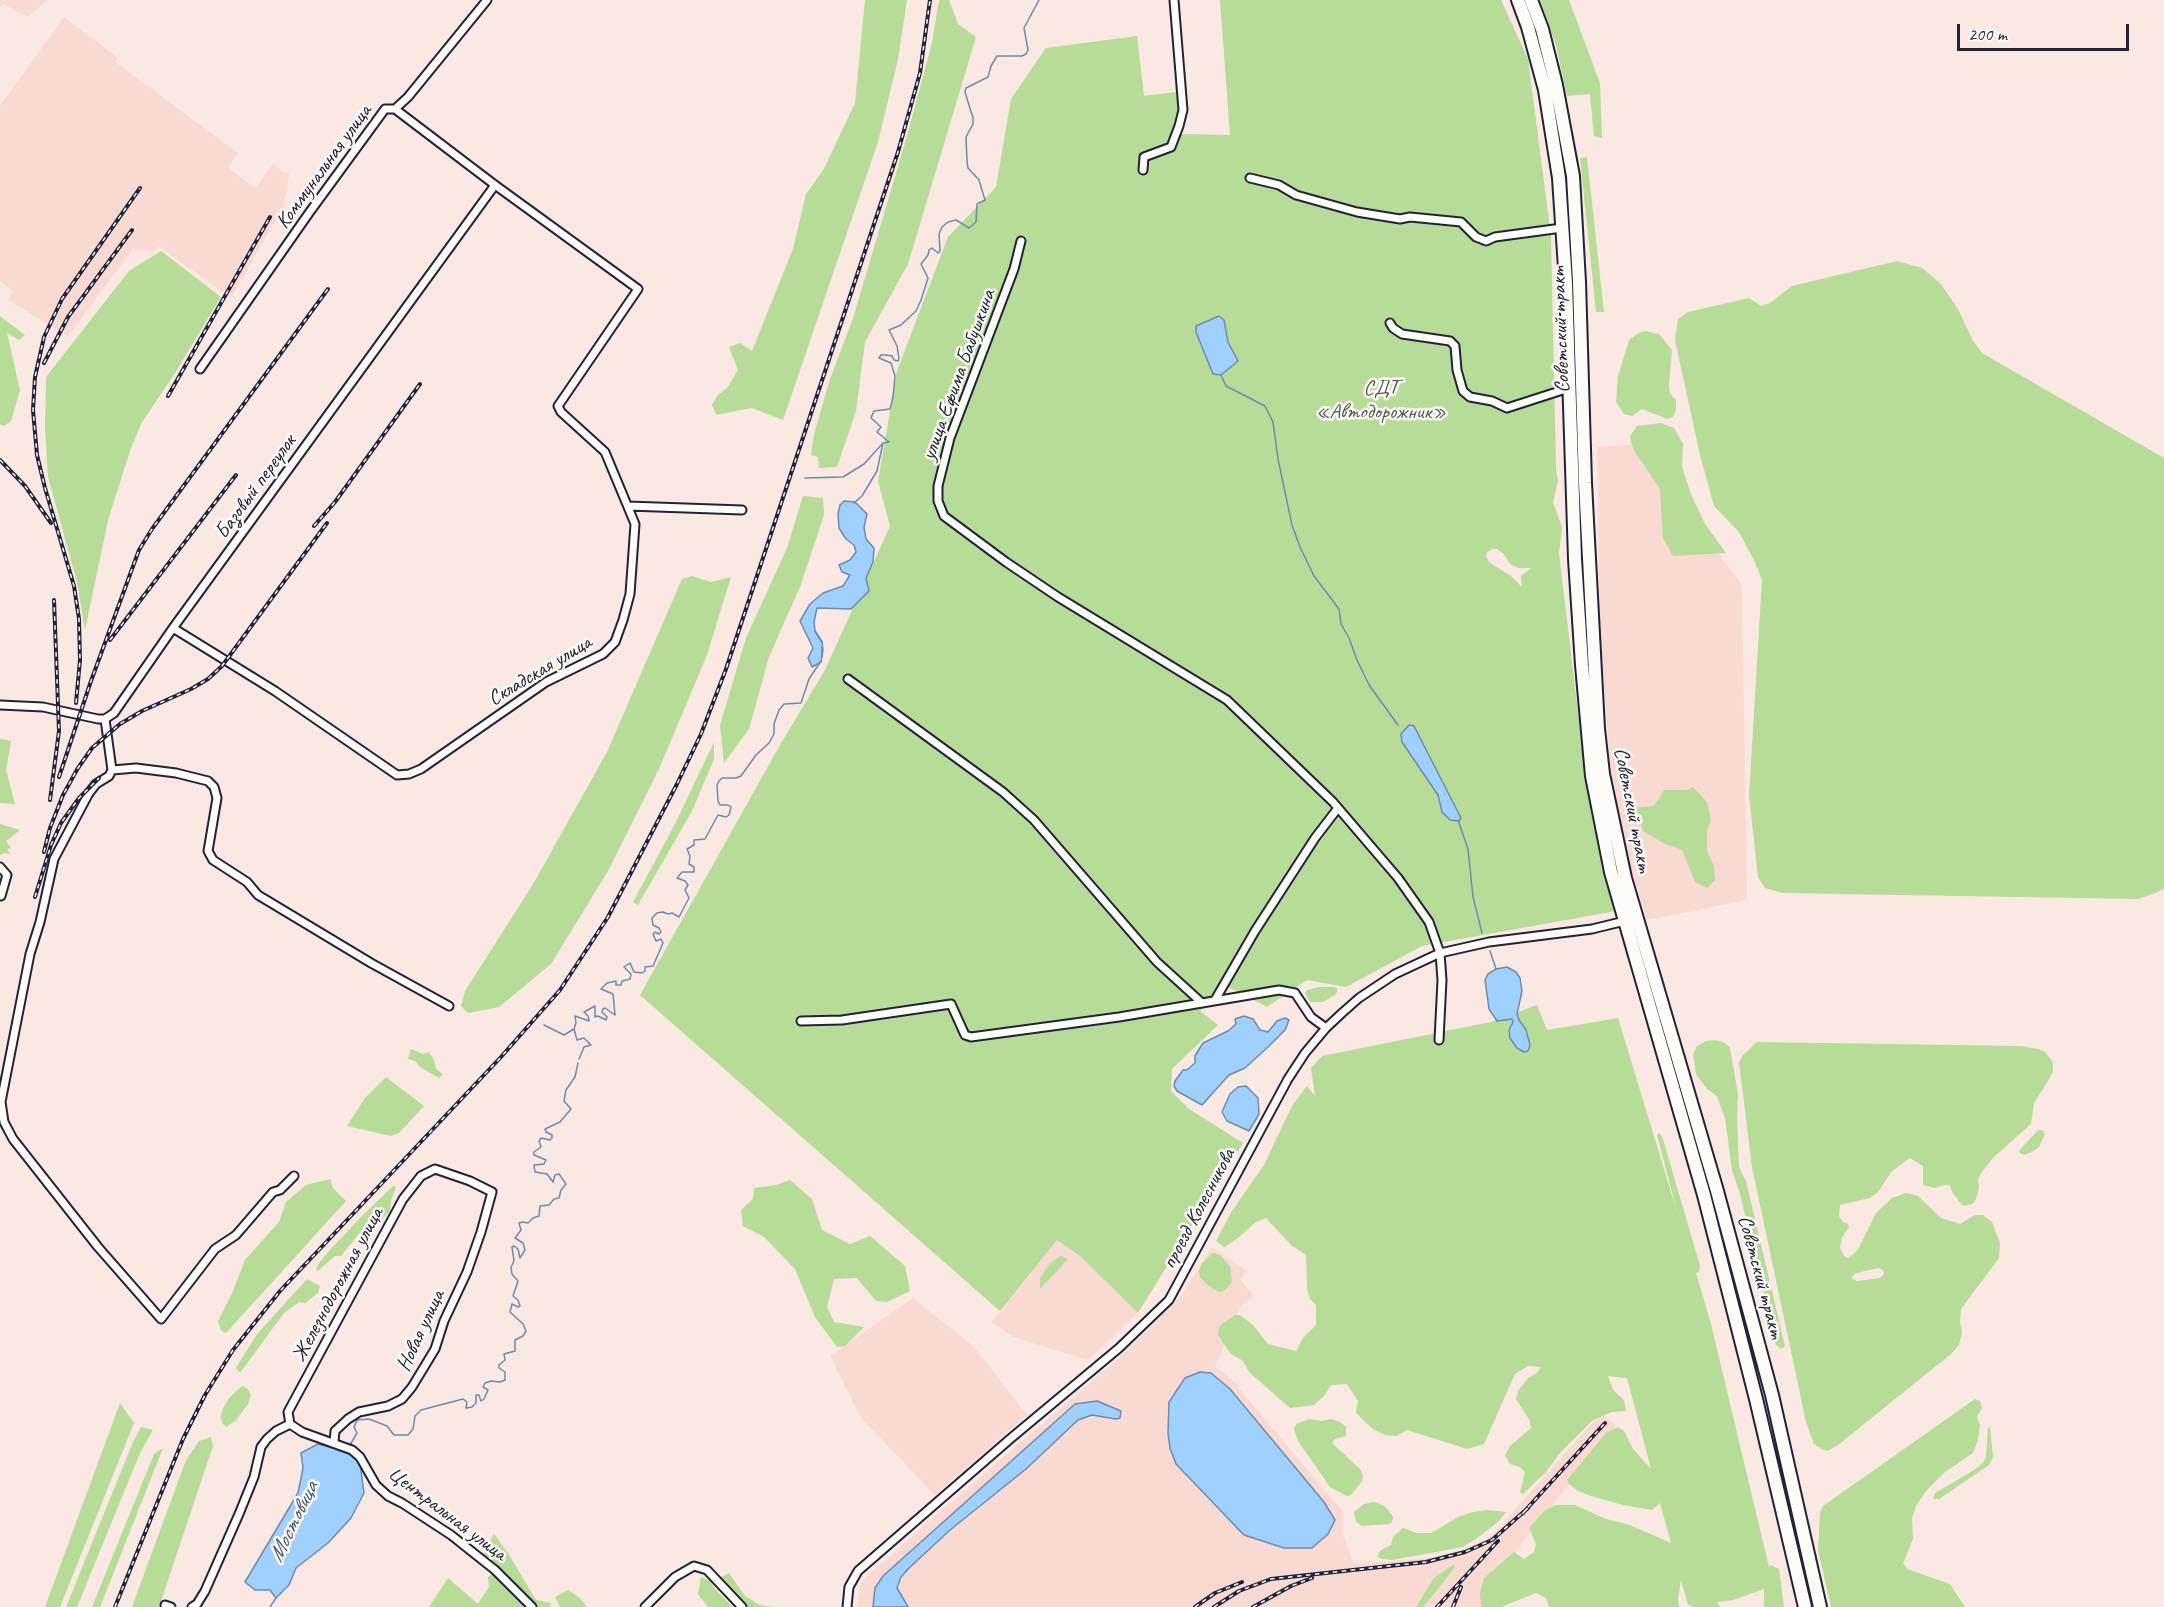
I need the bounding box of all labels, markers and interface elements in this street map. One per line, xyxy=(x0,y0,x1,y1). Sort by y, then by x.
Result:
scale bar xyxy=(1960,12,2132,50)
text: 200 m xyxy=(1968,23,2007,45)
street label: Коммунальная улица xyxy=(270,100,378,234)
street label: Советский тракт xyxy=(1546,267,1576,393)
street label: улица Ефима Бабушкина xyxy=(916,286,1002,464)
park label: СДТ «Автодорожник» xyxy=(1316,375,1446,425)
street label: Базовый переулок xyxy=(210,430,302,544)
street label: Складская улица xyxy=(484,630,596,712)
street label: Советский тракт xyxy=(1608,746,1656,874)
street label: проезд Колесникова xyxy=(1157,1145,1241,1273)
street label: Железнодорожная улица xyxy=(287,1204,389,1366)
street label: Советский тракт xyxy=(1732,1213,1788,1341)
street label: Новая улица xyxy=(391,1286,451,1376)
street label: Центральная улица xyxy=(383,1461,511,1567)
water label: Мостовица xyxy=(263,1478,325,1566)

